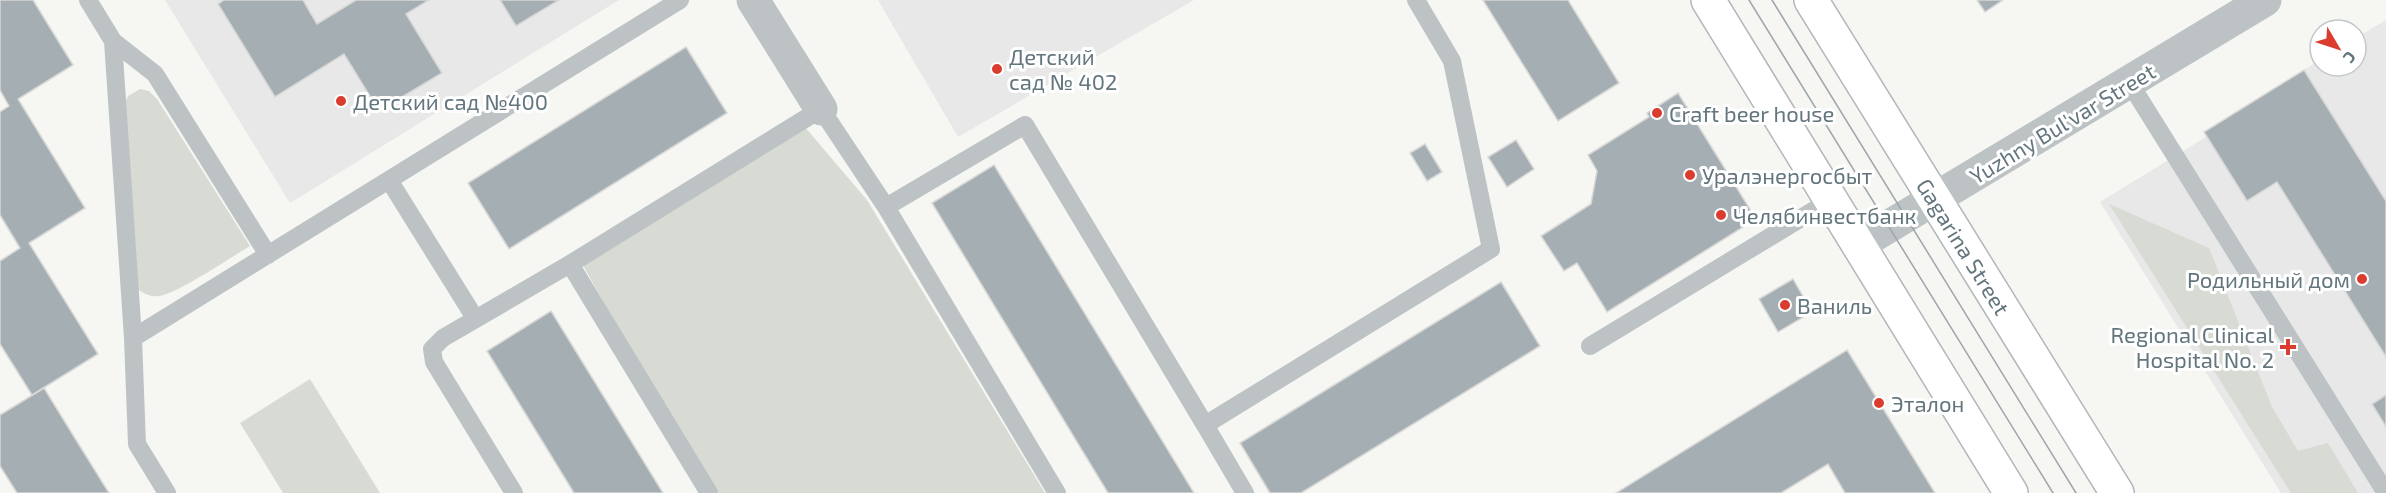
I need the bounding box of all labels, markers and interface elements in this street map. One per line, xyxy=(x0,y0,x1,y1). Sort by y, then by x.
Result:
north arrow xyxy=(2308,18,2368,78)
place label: Детский сад № 402 xyxy=(1009,43,1117,94)
text: С xyxy=(2340,48,2360,67)
street label: Yuzhny Bul'var Street xyxy=(1965,57,2159,189)
marker: Детский сад № 402 xyxy=(990,62,1004,76)
place label: Детский сад №400 xyxy=(353,88,548,114)
marker: Детский сад №400 xyxy=(334,94,348,108)
place label: Craft beer house xyxy=(1669,100,1834,126)
marker: Craft beer house xyxy=(1650,106,1664,120)
place label: Уралэнергосбыт xyxy=(1702,162,1873,188)
marker: Уралэнергосбыт xyxy=(1683,168,1697,182)
street label: Gagarina Street xyxy=(1912,174,2016,319)
place label: Челябинвестбанк xyxy=(1733,202,1917,228)
marker: Челябинвестбанк xyxy=(1714,208,1728,222)
place label: Родильный дом xyxy=(2187,266,2350,292)
marker: Родильный дом xyxy=(2355,272,2369,286)
place label: Ваниль xyxy=(1797,292,1872,318)
marker: Ваниль xyxy=(1778,298,1792,312)
place label: Regional Clinical Hospital No. 2 xyxy=(2111,321,2274,372)
marker: Regional Clinical Hospital No. 2 xyxy=(2279,338,2297,356)
place label: Эталон xyxy=(1891,390,1964,416)
marker: Эталон xyxy=(1872,396,1886,410)

